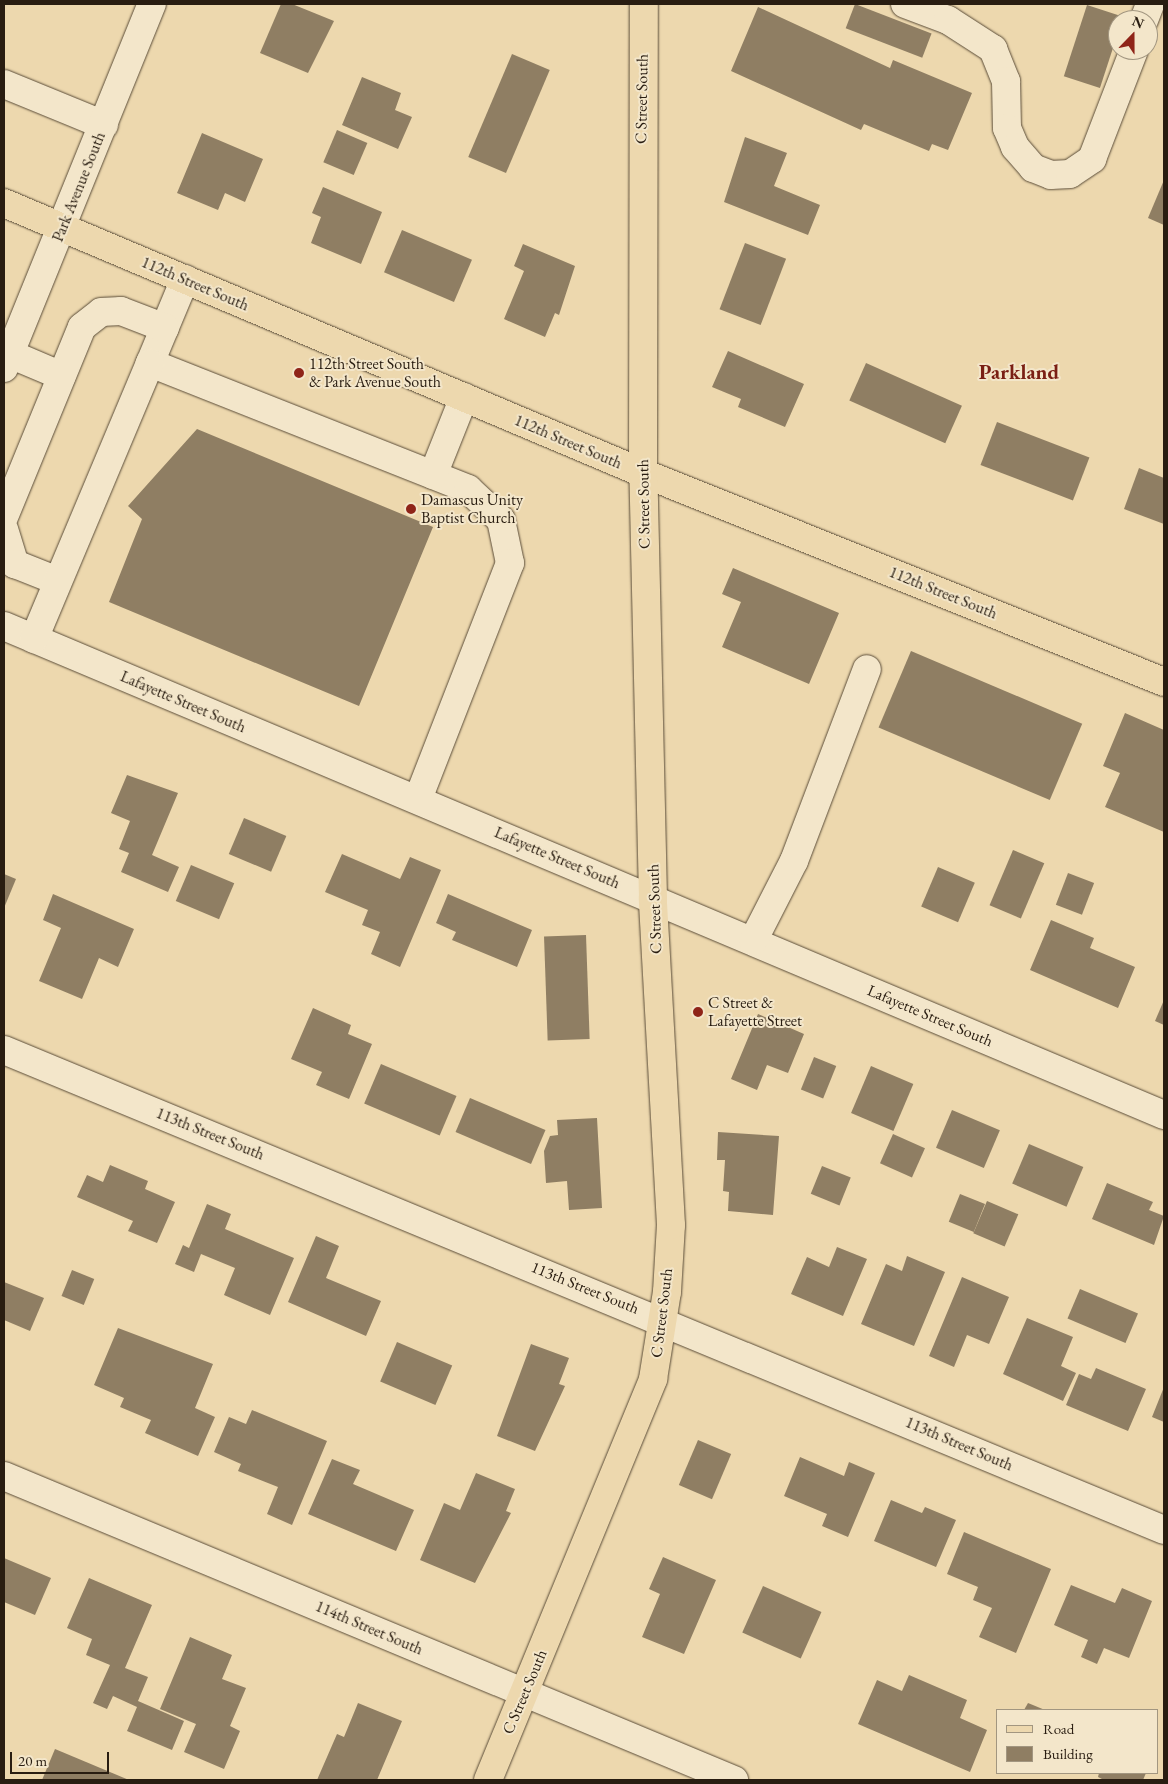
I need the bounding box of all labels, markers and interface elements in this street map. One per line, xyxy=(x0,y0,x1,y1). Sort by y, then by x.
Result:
north arrow xyxy=(1108,10,1158,60)
text: N xyxy=(1130,12,1147,32)
street label: C Street South xyxy=(632,54,652,144)
street label: Park Avenue South xyxy=(48,129,110,245)
street label: 112th Street South xyxy=(138,253,252,315)
place label: 112th Street South & Park Avenue South xyxy=(309,354,441,392)
district label: Parkland xyxy=(979,359,1059,385)
marker: 112th Street South & Park Avenue South xyxy=(293,367,305,379)
street label: 112th Street South xyxy=(511,411,625,473)
street label: C Street South xyxy=(634,459,654,549)
place label: Damascus Unity Baptist Church xyxy=(421,490,523,528)
marker: Damascus Unity Baptist Church xyxy=(405,503,417,515)
street label: 112th Street South xyxy=(886,563,1000,623)
street label: Lafayette Street South xyxy=(117,667,249,737)
street label: Lafayette Street South xyxy=(491,823,623,893)
street label: C Street South xyxy=(644,864,666,954)
street label: Lafayette Street South xyxy=(864,981,996,1051)
place label: C Street & Lafayette Street xyxy=(708,993,802,1031)
marker: C Street & Lafayette Street xyxy=(692,1006,704,1018)
street label: 113th Street South xyxy=(153,1104,267,1164)
street label: 113th Street South xyxy=(528,1258,642,1318)
street label: C Street South xyxy=(647,1267,677,1359)
street label: 113th Street South xyxy=(902,1413,1016,1475)
street label: 114th Street South xyxy=(312,1597,426,1659)
street label: C Street South xyxy=(499,1647,551,1737)
legend xyxy=(996,1709,1158,1774)
text: Road xyxy=(1043,1719,1074,1738)
scale bar xyxy=(12,1742,111,1774)
text: Building xyxy=(1043,1744,1093,1763)
text: 20 m xyxy=(18,1751,47,1770)

